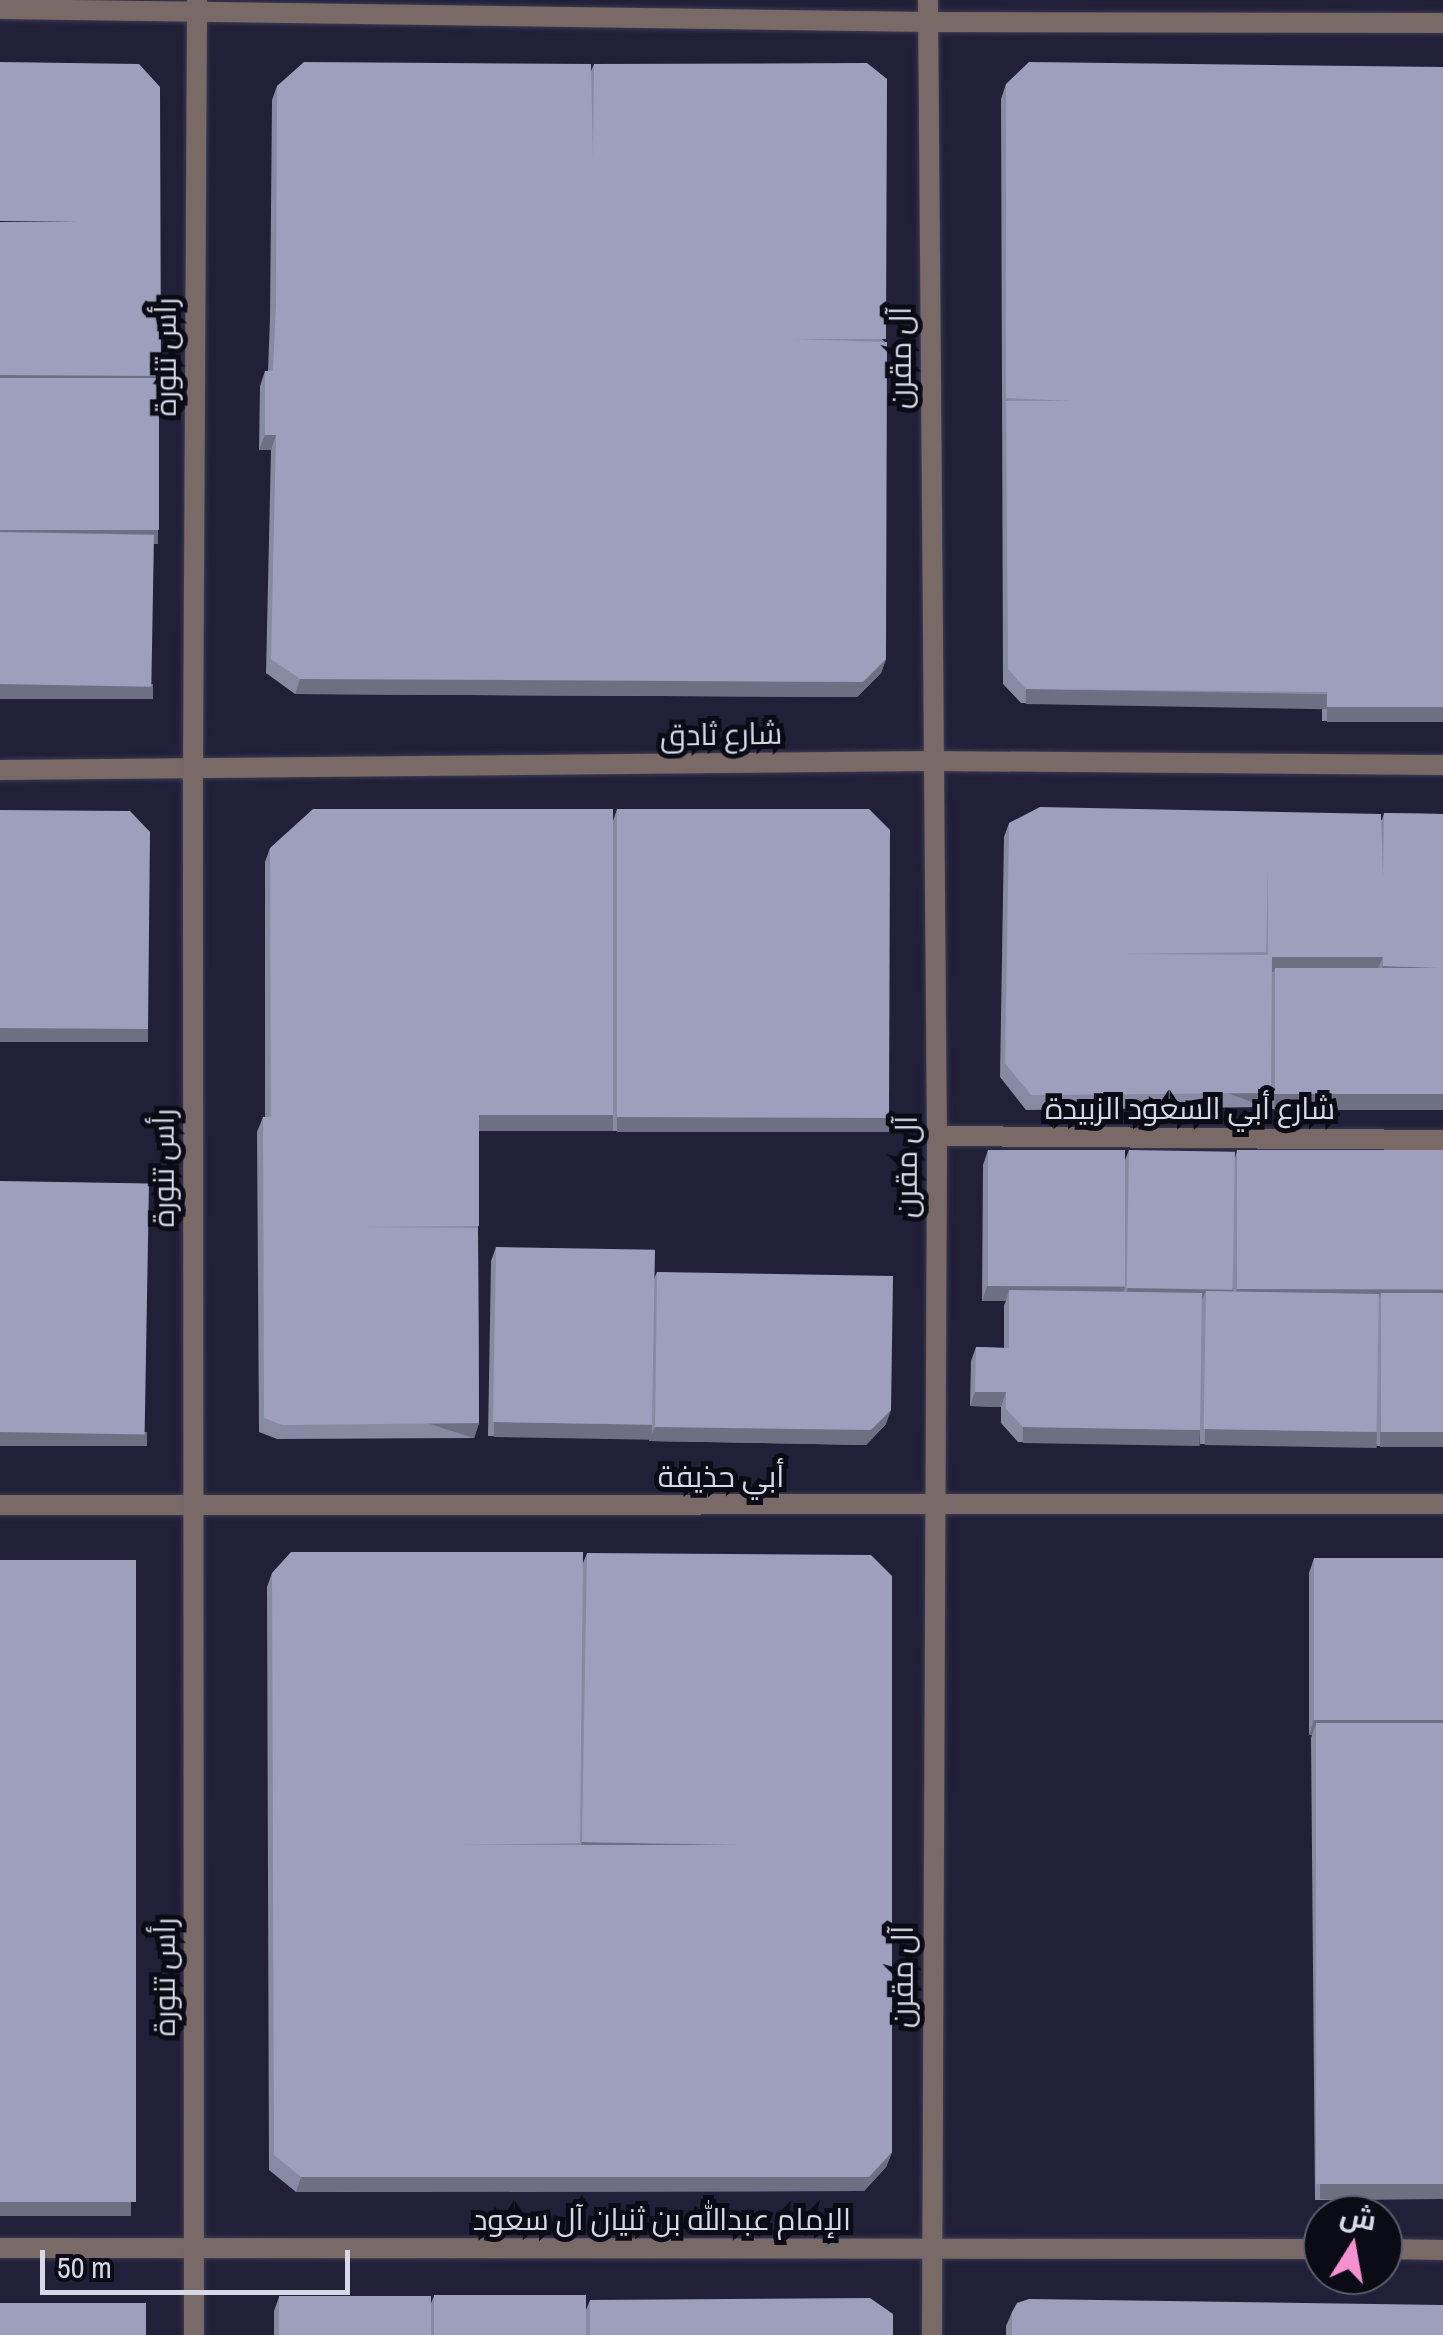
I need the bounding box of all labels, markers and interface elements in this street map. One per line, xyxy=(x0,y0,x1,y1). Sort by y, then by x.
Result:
street label: رأس تنورة xyxy=(147,298,183,416)
street label: آل مقرن xyxy=(882,307,918,409)
street label: شارع ثادق xyxy=(660,715,782,753)
street label: شارع أبي السعود الزبيدة xyxy=(1045,1090,1335,1126)
street label: رأس تنورة xyxy=(145,1109,181,1227)
street label: آل مقرن xyxy=(888,1116,924,1218)
street label: أبي حذيفة xyxy=(658,1458,784,1494)
street label: رأس تنورة xyxy=(146,1918,182,2036)
street label: آل مقرن xyxy=(884,1926,920,2028)
north arrow xyxy=(1303,2195,1403,2295)
text: ش xyxy=(1337,2195,1380,2240)
street label: الإمام عبدالله بن ثنيان آل سعود xyxy=(473,2201,851,2237)
scale bar xyxy=(45,2230,355,2292)
text: 50 m xyxy=(57,2247,112,2287)

